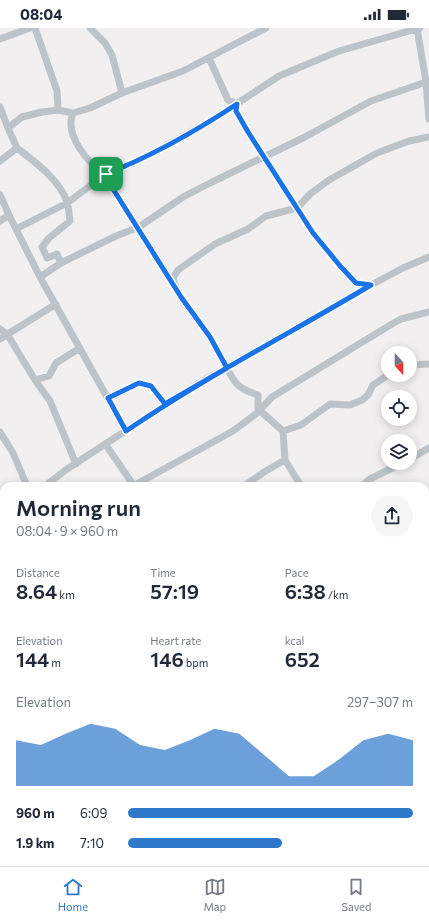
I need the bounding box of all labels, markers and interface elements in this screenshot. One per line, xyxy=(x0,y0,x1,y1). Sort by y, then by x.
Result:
text: 08:04 xyxy=(20,5,62,23)
pin xyxy=(89,157,123,191)
icon: arrive xyxy=(95,163,117,185)
north arrow xyxy=(381,346,417,382)
map controls xyxy=(381,346,417,470)
button: locate xyxy=(381,390,417,426)
button: layers xyxy=(381,434,417,470)
text: Morning run xyxy=(16,494,141,521)
button: share xyxy=(371,495,413,537)
text: 08:04 · 9 × 960 m xyxy=(16,523,118,539)
text: Distance xyxy=(16,566,60,579)
text: Time xyxy=(150,566,176,579)
text: Pace xyxy=(285,566,309,579)
text: 8.64 xyxy=(16,579,57,603)
text: 57:19 xyxy=(150,579,199,603)
text: 6:38 xyxy=(285,579,326,603)
text: km xyxy=(57,588,75,601)
text: /km xyxy=(326,588,348,601)
text: Elevation xyxy=(16,634,62,647)
text: Heart rate xyxy=(150,634,201,647)
text: kcal xyxy=(285,634,304,647)
text: 144 xyxy=(16,647,49,671)
text: 146 xyxy=(150,647,184,671)
text: 652 xyxy=(285,647,320,671)
text: m xyxy=(49,656,61,669)
text: bpm xyxy=(184,656,208,669)
text: Elevation xyxy=(16,694,71,710)
text: 297–307 m xyxy=(347,694,413,710)
text: 960 m xyxy=(16,805,55,821)
text: 6:09 xyxy=(80,805,107,821)
text: 1.9 km xyxy=(16,835,54,851)
text: 7:10 xyxy=(80,835,104,851)
tab: Home xyxy=(58,876,88,913)
tab: Map xyxy=(203,876,226,913)
tab: Saved xyxy=(342,876,371,913)

